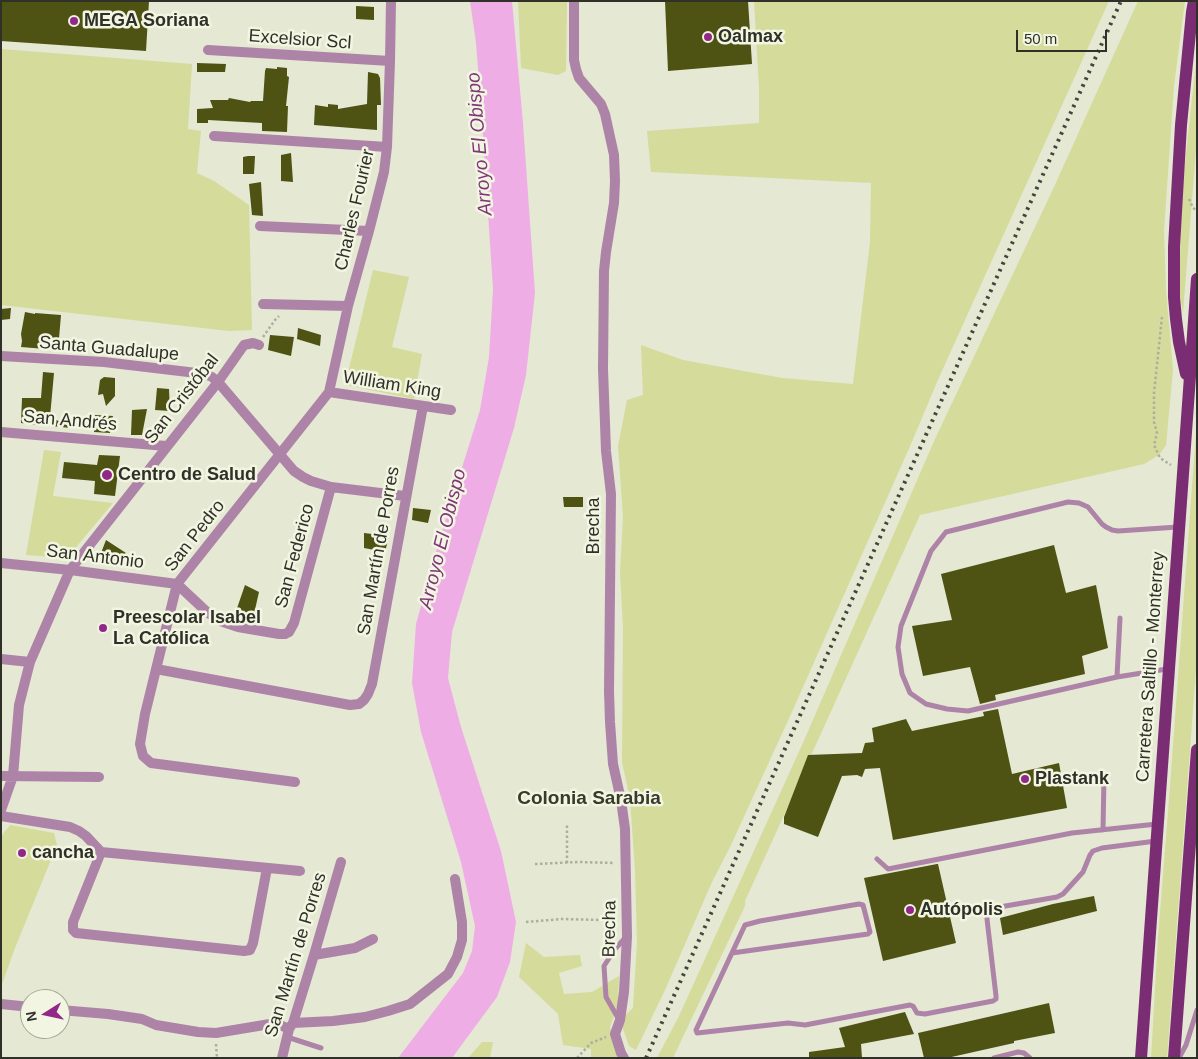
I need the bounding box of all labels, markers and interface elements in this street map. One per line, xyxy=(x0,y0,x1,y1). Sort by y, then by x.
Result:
place label: MEGA Soriana xyxy=(84,10,209,32)
marker: MEGA Soriana xyxy=(68,15,80,27)
scale bar xyxy=(1018,20,1109,52)
street label: Excelsior Scl xyxy=(248,26,352,54)
place label: Oalmax xyxy=(718,26,783,48)
text: 50 m xyxy=(1024,30,1057,47)
marker: Oalmax xyxy=(702,31,714,43)
water label: Arroyo El Obispo xyxy=(462,71,498,217)
street label: Charles Fourier xyxy=(331,147,379,273)
street label: Santa Guadalupe xyxy=(38,332,180,366)
street label: San Cristóbal xyxy=(140,350,224,448)
street label: William King xyxy=(341,367,443,403)
street label: San Andrés xyxy=(22,406,118,436)
place label: Centro de Salud xyxy=(118,464,256,486)
street label: San Martín de Porres xyxy=(354,465,404,637)
water label: Arroyo El Obispo xyxy=(415,467,471,611)
marker: Centro de Salud xyxy=(100,468,114,482)
street label: San Pedro xyxy=(160,496,230,576)
street label: Brecha xyxy=(583,497,605,555)
street label: San Federico xyxy=(271,501,319,611)
street label: San Antonio xyxy=(45,540,145,574)
street label: Carretera Saltillo - Monterrey xyxy=(1132,551,1170,783)
place label: Preescolar Isabel La Católica xyxy=(113,607,261,650)
marker: Preescolar Isabel La Católica xyxy=(97,622,109,634)
place label: Plastank xyxy=(1035,768,1109,790)
marker: Plastank xyxy=(1019,773,1031,785)
district label: Colonia Sarabia xyxy=(517,788,661,810)
place label: cancha xyxy=(32,842,94,864)
marker: cancha xyxy=(16,847,28,859)
street label: San Martín de Porres xyxy=(261,870,331,1040)
place label: Autópolis xyxy=(920,899,1003,921)
street label: Brecha xyxy=(599,900,621,958)
marker: Autópolis xyxy=(904,904,916,916)
north arrow xyxy=(20,989,70,1039)
text: N xyxy=(22,1010,40,1023)

